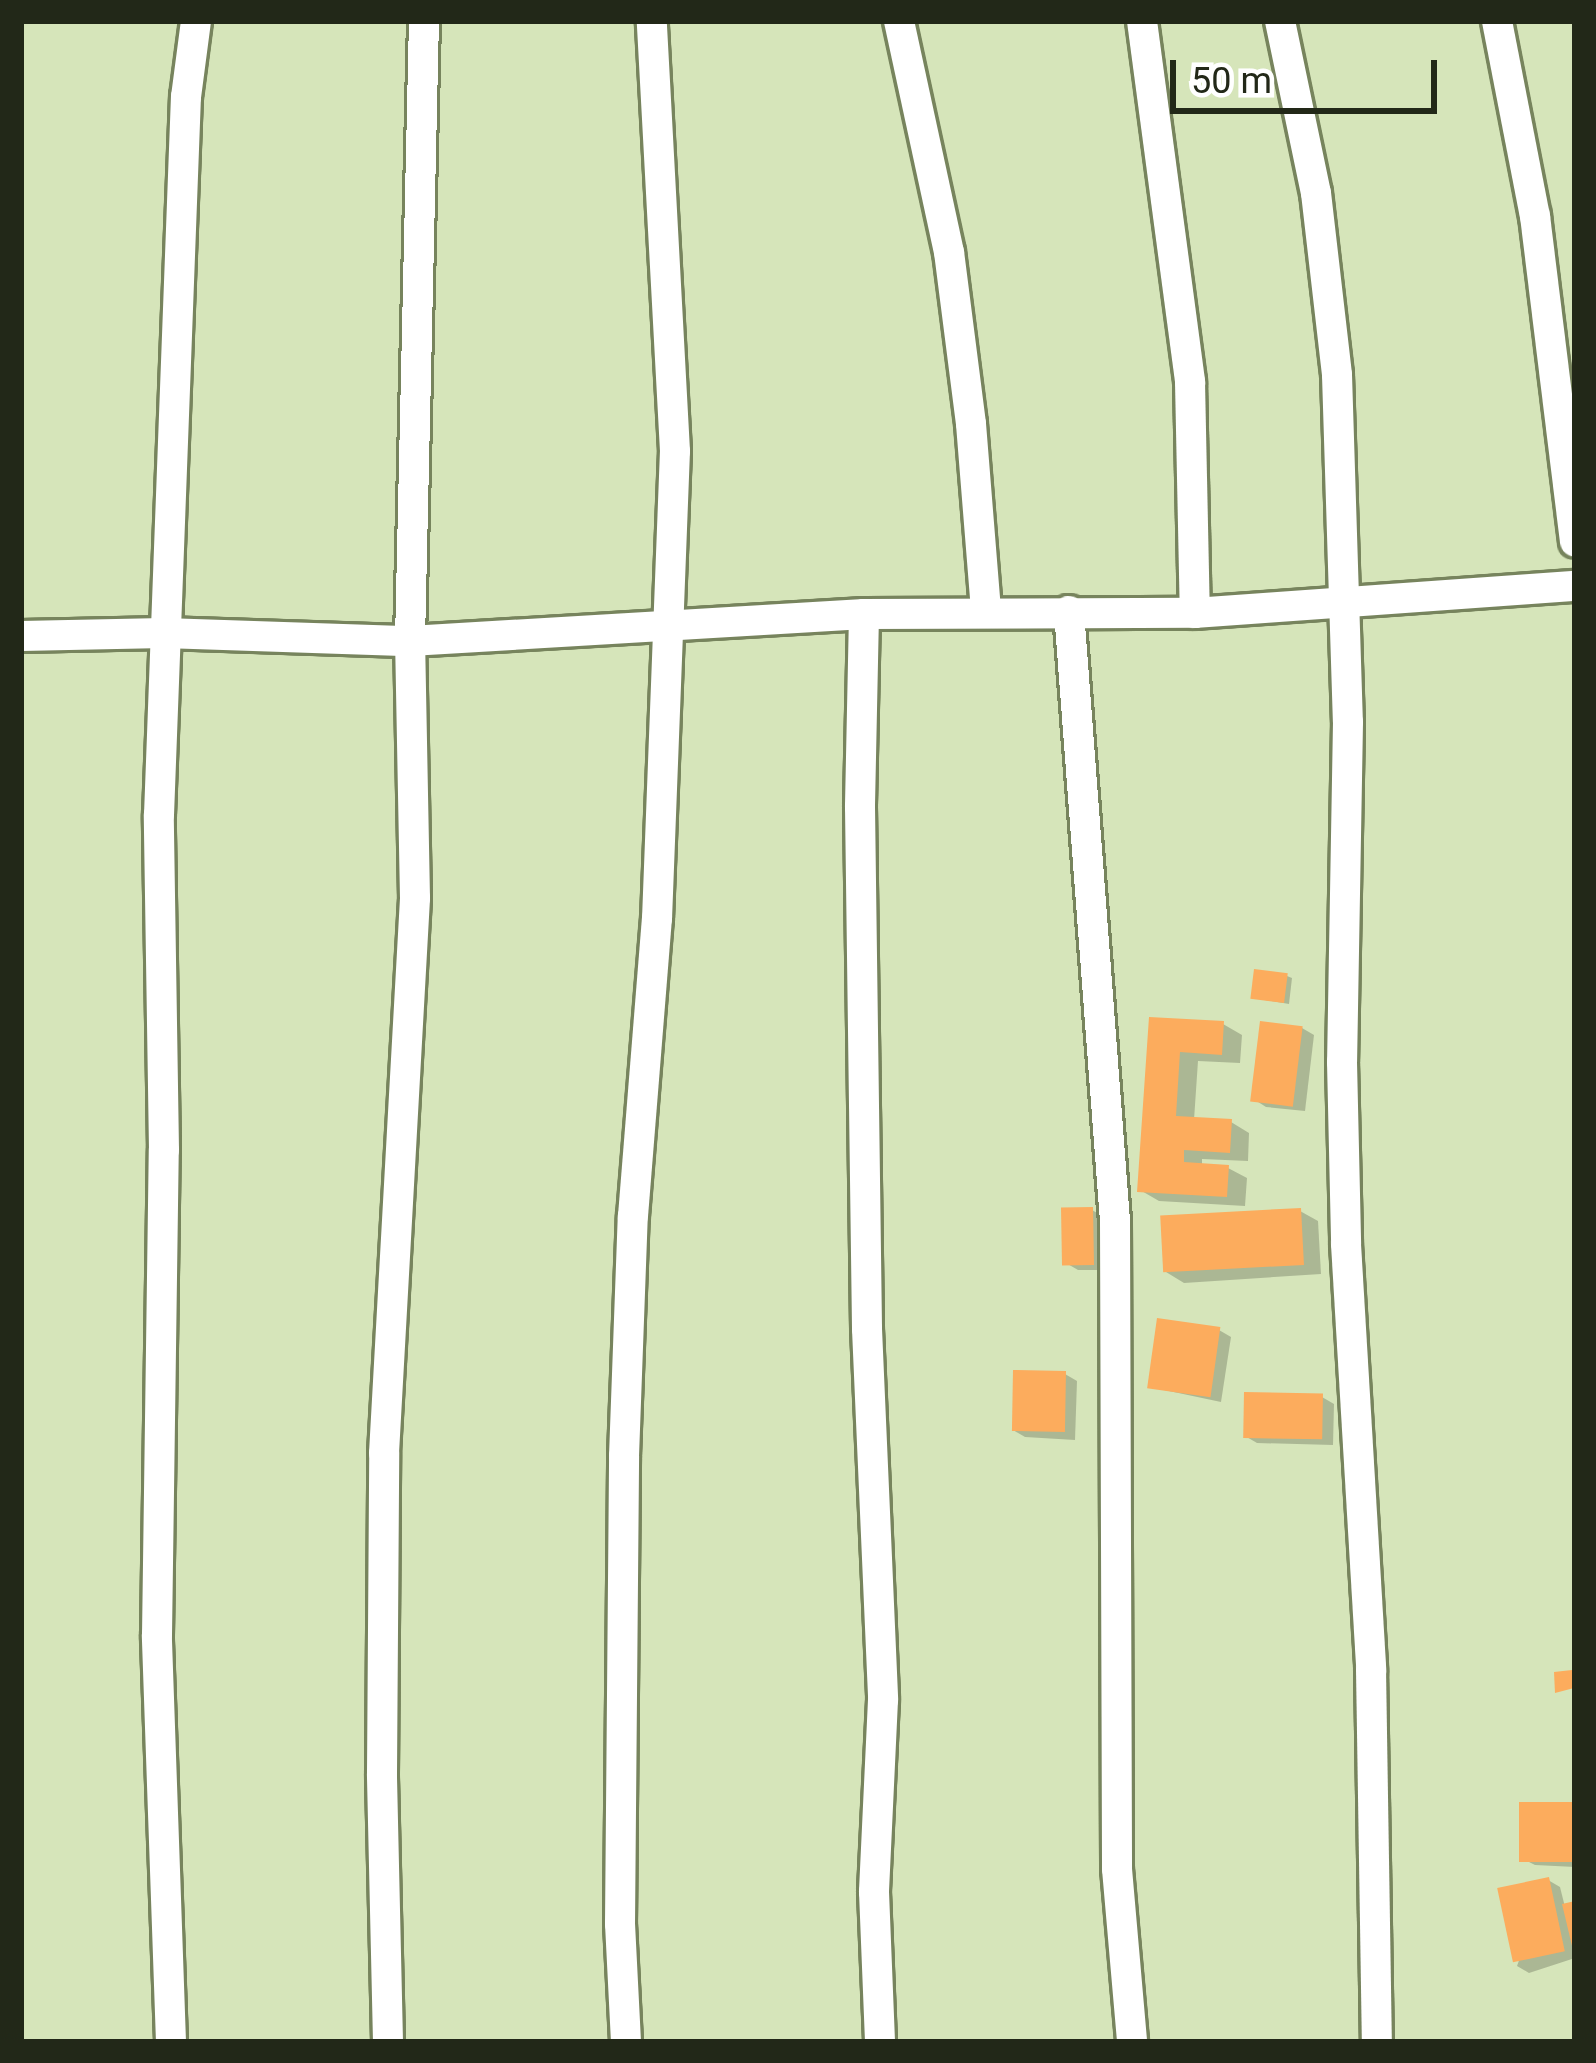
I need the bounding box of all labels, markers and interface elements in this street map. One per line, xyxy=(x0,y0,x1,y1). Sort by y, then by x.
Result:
scale bar xyxy=(1176,36,1443,110)
text: 50 m xyxy=(1191,60,1272,102)

